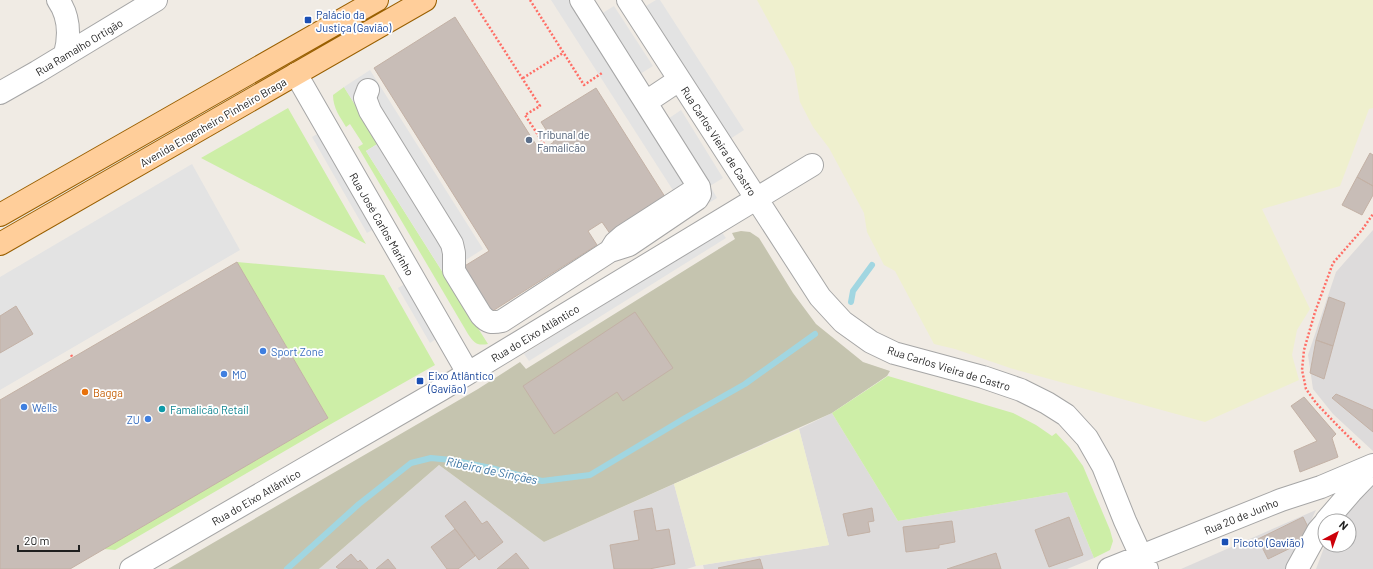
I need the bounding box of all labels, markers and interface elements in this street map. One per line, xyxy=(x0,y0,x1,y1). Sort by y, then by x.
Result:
place label: Palácio da Justiça (Gavião) xyxy=(316,8,392,34)
marker: Palácio da Justiça (Gavião) xyxy=(303,15,313,25)
street label: Rua Ramalho Ortigão xyxy=(33,16,125,78)
street label: Avenida Engenheiro Pinheiro Braga xyxy=(138,75,288,169)
street label: Rua Carlos Vieira de Castro xyxy=(679,84,759,198)
place label: Tribunal de Famalicão xyxy=(537,128,590,154)
marker: Tribunal de Famalicão xyxy=(524,135,534,145)
street label: Rua José Carlos Marinho xyxy=(347,170,417,278)
street label: Rua do Eixo Atlântico xyxy=(489,302,581,364)
street label: Rua Carlos Vieira de Castro xyxy=(886,343,1012,393)
place label: Sport Zone xyxy=(271,345,324,358)
marker: Sport Zone xyxy=(258,346,268,356)
place label: MO xyxy=(232,368,247,381)
marker: MO xyxy=(219,369,229,379)
place label: Eixo Atlântico (Gavião) xyxy=(427,369,494,395)
marker: Eixo Atlântico (Gavião) xyxy=(415,376,425,386)
place label: Bagga xyxy=(93,386,123,399)
marker: Bagga xyxy=(80,387,90,397)
place label: Wells xyxy=(32,401,57,414)
marker: Wells xyxy=(19,402,29,412)
place label: Famalicão Retail xyxy=(170,403,248,416)
marker: Famalicão Retail xyxy=(157,404,167,414)
place label: ZU xyxy=(127,413,140,426)
marker: ZU xyxy=(143,414,153,424)
water label: Ribeira de Sinçães xyxy=(445,454,539,487)
street label: Rua do Eixo Atlântico xyxy=(209,466,303,528)
street label: Rua 20 de Junho xyxy=(1202,495,1280,537)
north arrow xyxy=(1317,513,1357,553)
text: N xyxy=(1337,518,1351,532)
scale bar xyxy=(18,527,79,553)
text: 20 m xyxy=(24,533,50,547)
place label: Picoto (Gavião) xyxy=(1233,536,1304,549)
marker: Picoto (Gavião) xyxy=(1220,537,1230,547)

